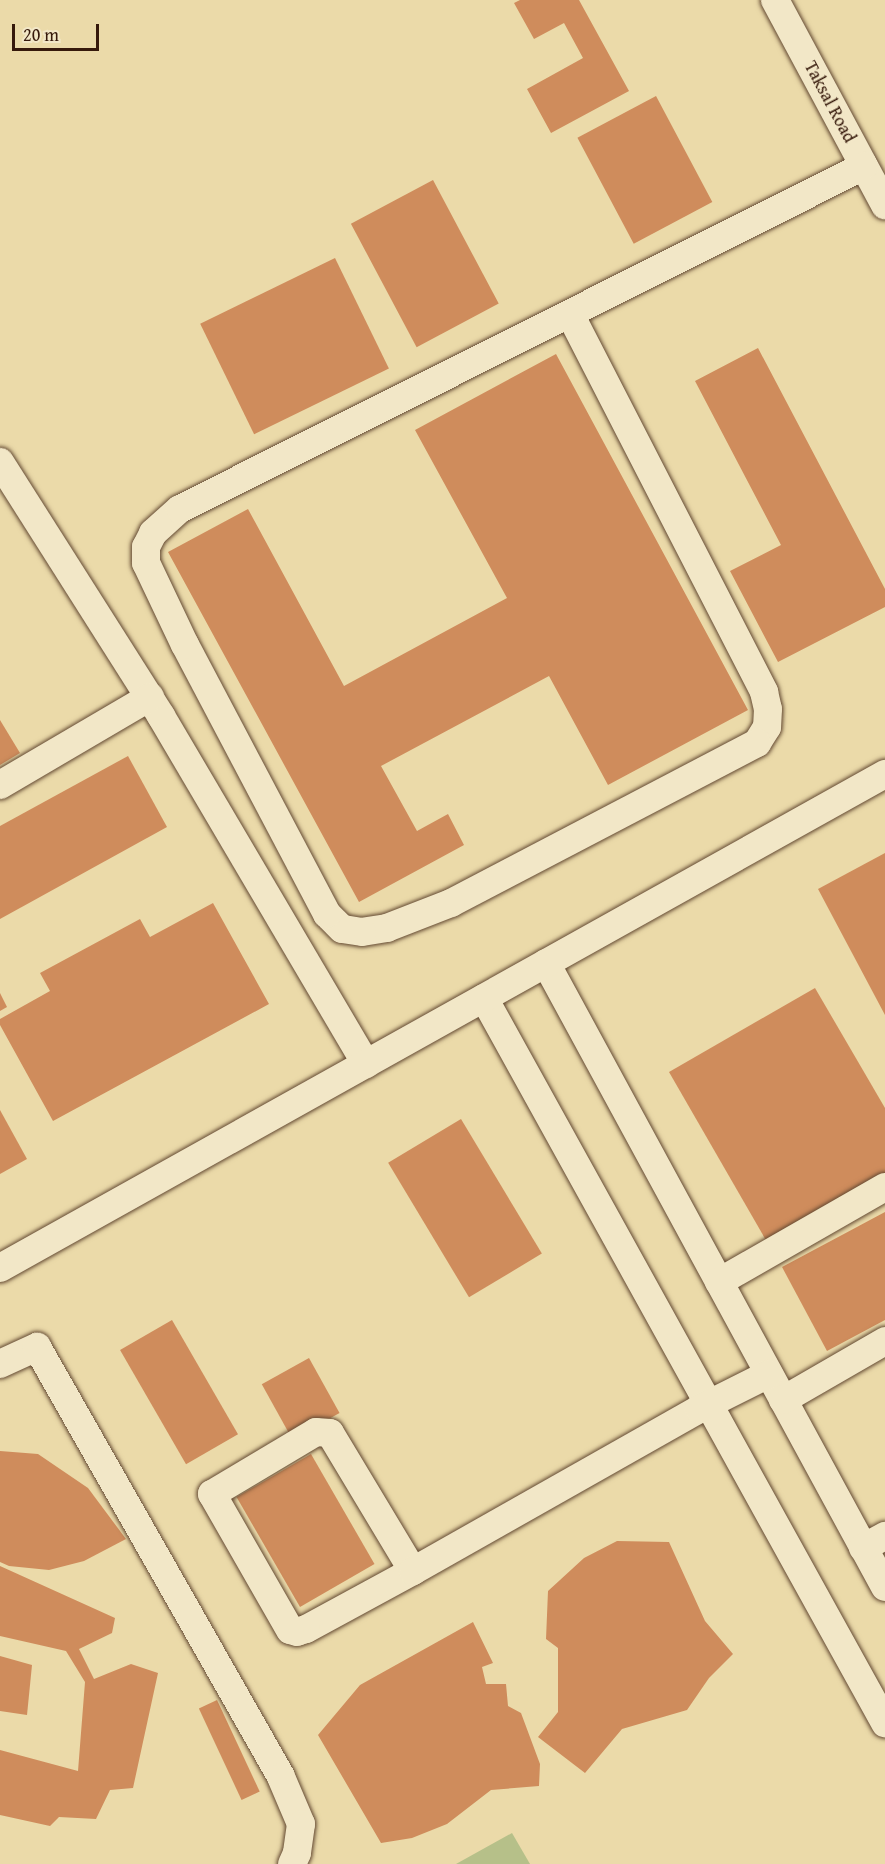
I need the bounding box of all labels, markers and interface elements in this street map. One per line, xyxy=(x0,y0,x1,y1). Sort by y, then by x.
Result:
scale bar xyxy=(15,12,102,50)
text: 20 m xyxy=(23,21,59,48)
street label: Taksal Road xyxy=(799,57,861,147)

